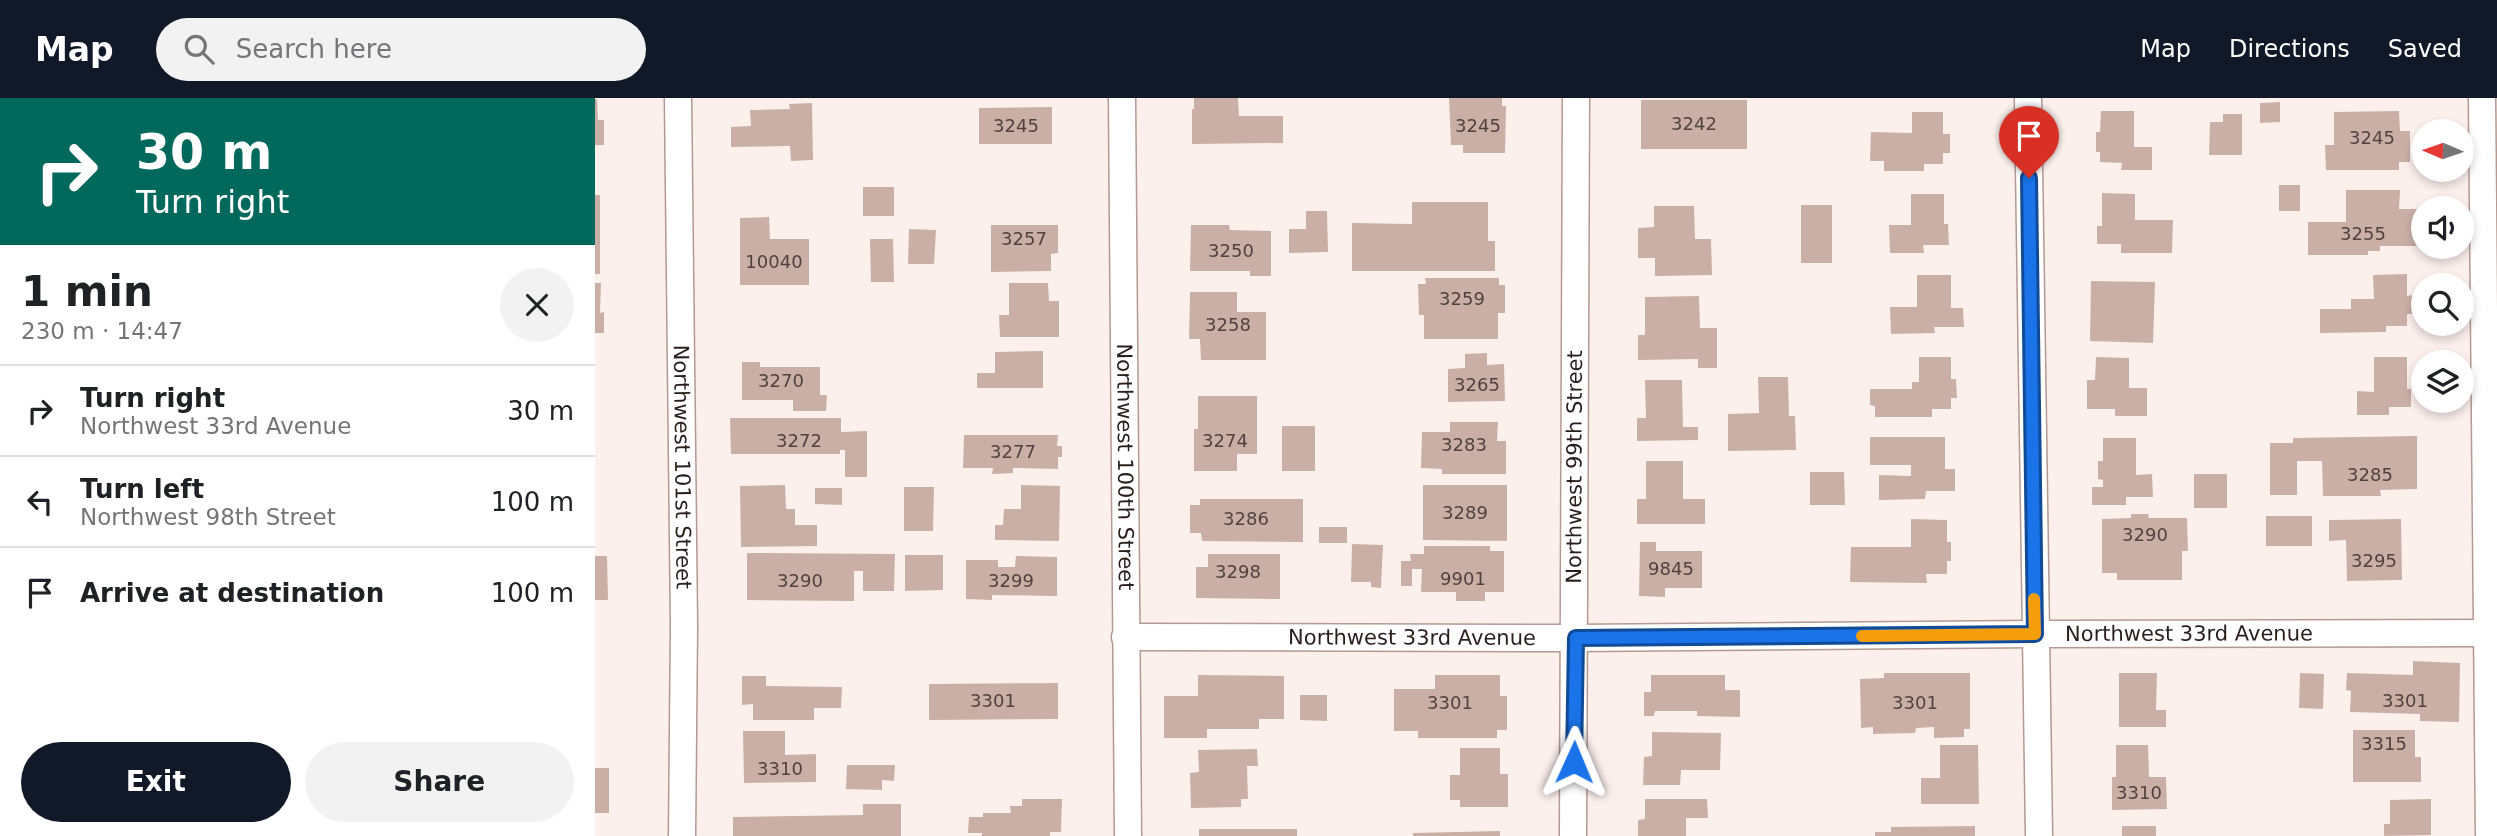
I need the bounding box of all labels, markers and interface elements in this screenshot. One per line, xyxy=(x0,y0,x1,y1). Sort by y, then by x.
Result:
search box xyxy=(156,18,646,81)
text: Map xyxy=(35,30,114,69)
icon: search xyxy=(180,30,218,68)
text: Search here xyxy=(236,34,392,64)
text: Map xyxy=(2140,35,2191,63)
text: Directions xyxy=(2229,35,2350,63)
text: Saved xyxy=(2388,35,2462,63)
pin xyxy=(1999,106,2059,178)
house number: 3242 xyxy=(1671,113,1717,134)
house number: 3245 xyxy=(993,115,1039,136)
house number: 3245 xyxy=(1455,115,1501,136)
icon: arrive xyxy=(2010,117,2048,155)
north arrow xyxy=(2411,119,2475,182)
map controls xyxy=(2411,119,2474,413)
text: 30 m xyxy=(136,124,272,181)
icon: right xyxy=(21,126,112,217)
house number: 3245 xyxy=(2349,127,2395,148)
text: Turn right xyxy=(136,183,289,221)
button: sound xyxy=(2411,196,2474,259)
house number: 3255 xyxy=(2340,223,2386,244)
house number: 3257 xyxy=(1001,228,1047,249)
house number: 3250 xyxy=(1208,240,1254,261)
house number: 10040 xyxy=(745,251,803,272)
text: 1 min xyxy=(21,267,153,316)
button: close xyxy=(500,268,574,342)
button: search xyxy=(2411,273,2474,336)
house number: 3259 xyxy=(1439,288,1485,309)
house number: 3258 xyxy=(1205,314,1251,335)
text: 230 m · 14:47 xyxy=(21,318,183,344)
street label: Northwest 100th Street xyxy=(1112,343,1138,591)
street label: Northwest 101st Street xyxy=(669,345,696,589)
street label: Northwest 99th Street xyxy=(1562,350,1587,584)
button: layers xyxy=(2411,350,2474,413)
house number: 3270 xyxy=(758,370,804,391)
house number: 3265 xyxy=(1454,374,1500,395)
text: Turn right xyxy=(80,383,225,413)
icon: right xyxy=(21,392,59,430)
text: 30 m xyxy=(507,396,574,426)
text: Northwest 33rd Avenue xyxy=(80,413,351,439)
house number: 3272 xyxy=(776,430,822,451)
house number: 3274 xyxy=(1202,430,1248,451)
house number: 3283 xyxy=(1441,434,1487,455)
house number: 3277 xyxy=(990,441,1036,462)
house number: 3285 xyxy=(2347,464,2393,485)
text: Turn left xyxy=(80,474,204,504)
icon: left xyxy=(21,483,59,521)
text: 100 m xyxy=(491,487,574,517)
house number: 3289 xyxy=(1442,502,1488,523)
text: Northwest 98th Street xyxy=(80,504,336,530)
house number: 3286 xyxy=(1223,508,1269,529)
house number: 3290 xyxy=(2122,524,2168,545)
house number: 3295 xyxy=(2351,550,2397,571)
house number: 9845 xyxy=(1648,558,1694,579)
house number: 3298 xyxy=(1215,561,1261,582)
house number: 9901 xyxy=(1440,568,1486,589)
house number: 3290 xyxy=(777,570,823,591)
house number: 3299 xyxy=(988,570,1034,591)
icon: arrive xyxy=(21,574,59,612)
text: Arrive at destination xyxy=(80,578,384,608)
text: 100 m xyxy=(491,578,574,608)
street label: Northwest 33rd Avenue xyxy=(2065,621,2313,646)
street label: Northwest 33rd Avenue xyxy=(1288,625,1536,650)
house number: 3301 xyxy=(970,690,1016,711)
house number: 3301 xyxy=(2382,690,2428,711)
house number: 3301 xyxy=(1427,692,1473,713)
house number: 3301 xyxy=(1892,692,1938,713)
position arrow xyxy=(1537,725,1611,799)
house number: 3315 xyxy=(2361,733,2407,754)
button: Exit xyxy=(21,742,291,822)
button: Share xyxy=(305,742,574,822)
house number: 3310 xyxy=(757,758,803,779)
house number: 3310 xyxy=(2116,782,2162,803)

